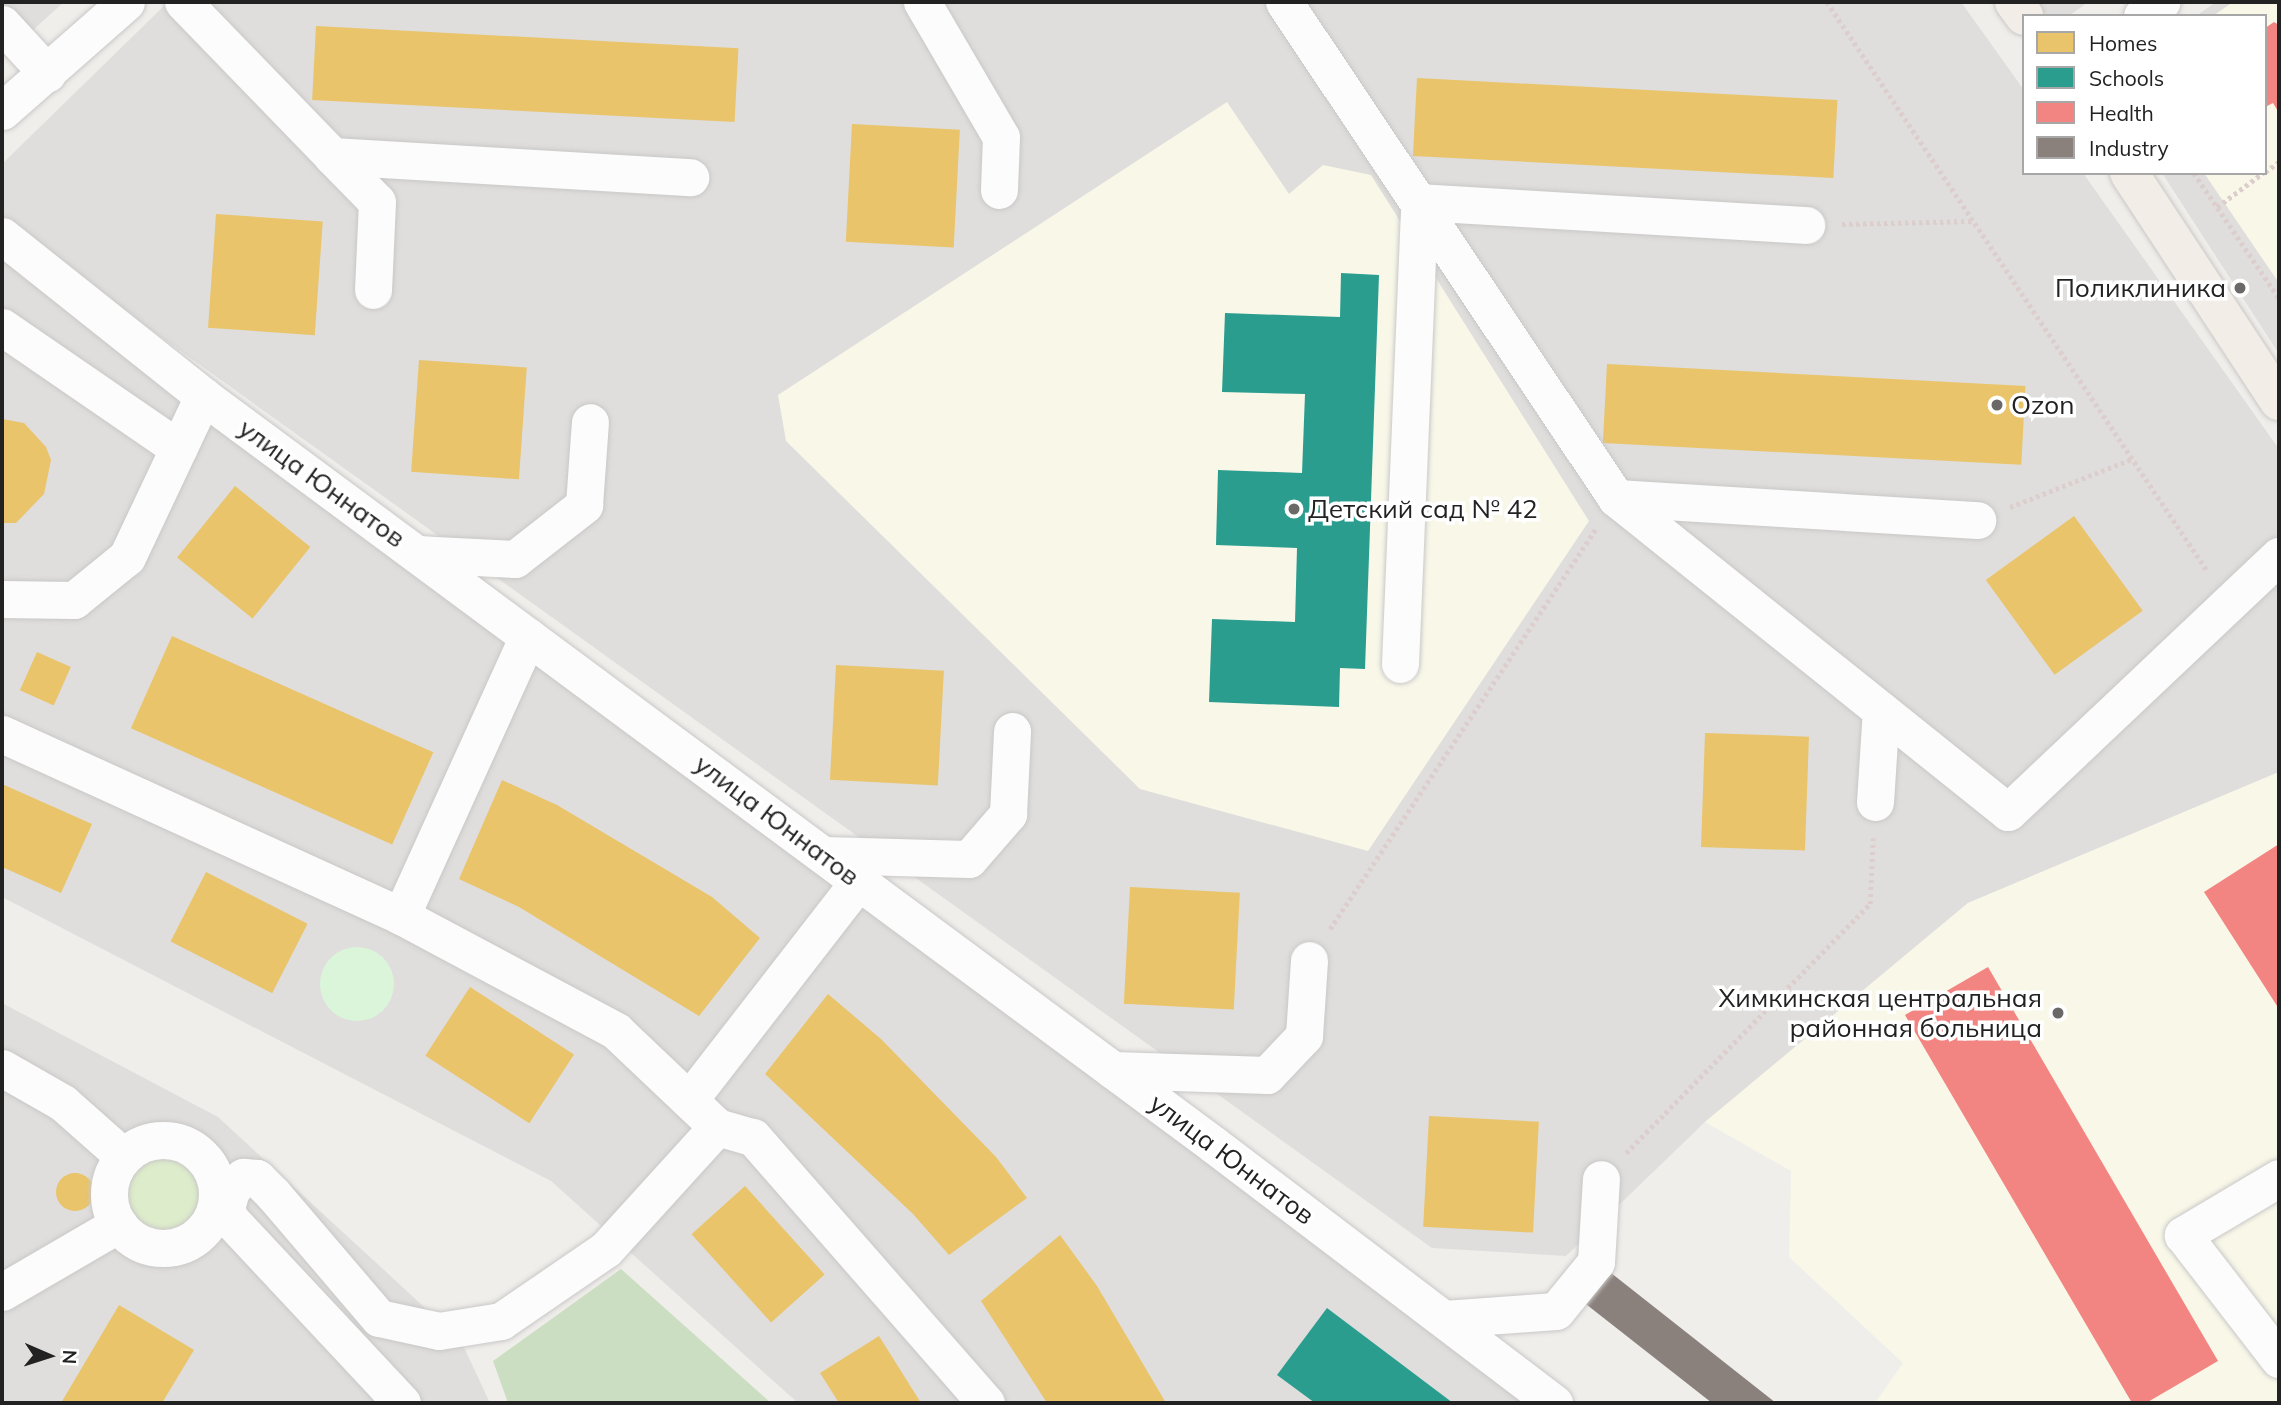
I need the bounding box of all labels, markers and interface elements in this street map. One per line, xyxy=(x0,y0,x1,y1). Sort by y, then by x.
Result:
legend xyxy=(2022,14,2267,175)
text: Homes xyxy=(2089,30,2157,56)
text: Schools xyxy=(2089,65,2164,91)
text: Health xyxy=(2089,100,2154,126)
text: Industry xyxy=(2089,135,2169,161)
place label: Поликлиника xyxy=(2055,272,2226,304)
marker: Поликлиника xyxy=(2232,280,2248,296)
place label: Ozon xyxy=(2011,389,2074,421)
marker: Ozon xyxy=(1989,397,2005,413)
street label: улица Юннатов xyxy=(233,412,411,554)
place label: Детский сад № 42 xyxy=(1308,493,1538,525)
marker: Детский сад № 42 xyxy=(1286,501,1302,517)
street label: улица Юннатов xyxy=(689,748,865,892)
place label: Химкинская центральная районная больница xyxy=(1718,982,2042,1044)
marker: Химкинская центральная районная больница xyxy=(2048,1003,2068,1023)
street label: улица Юннатов xyxy=(1144,1087,1320,1231)
north arrow xyxy=(14,1321,84,1391)
text: N xyxy=(58,1349,82,1365)

